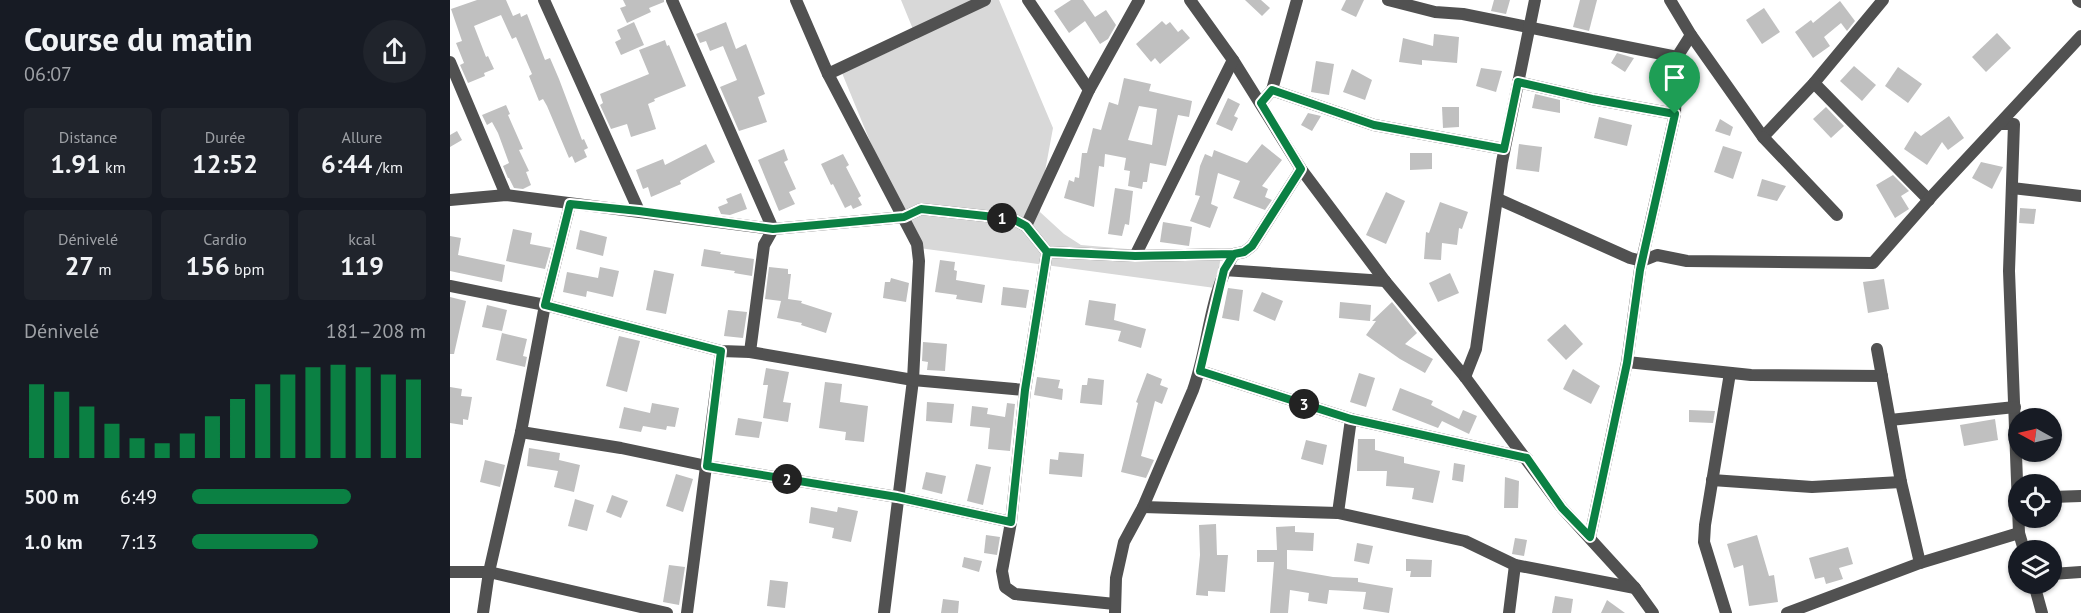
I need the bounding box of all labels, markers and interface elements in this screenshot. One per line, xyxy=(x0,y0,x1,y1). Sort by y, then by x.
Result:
text: Course du matin xyxy=(24,17,253,60)
button: share xyxy=(363,20,426,83)
pin xyxy=(1649,52,1700,114)
text: 06:07 xyxy=(24,61,72,87)
icon: arrive xyxy=(1658,61,1691,94)
text: Distance xyxy=(59,127,117,147)
text: Durée xyxy=(205,127,245,147)
text: Allure xyxy=(342,127,382,147)
text: 1.91 xyxy=(50,147,101,180)
text: 12:52 xyxy=(192,147,258,180)
text: 6:44 xyxy=(321,147,372,180)
text: km xyxy=(101,157,126,177)
text: /km xyxy=(372,157,403,177)
pin: 1 xyxy=(987,203,1017,233)
text: 1 xyxy=(997,208,1007,228)
text: Dénivelé xyxy=(58,229,118,249)
text: Cardio xyxy=(203,229,247,249)
text: kcal xyxy=(348,229,376,249)
text: 27 xyxy=(65,249,94,282)
text: 156 xyxy=(186,249,230,282)
text: 119 xyxy=(340,249,384,282)
text: m xyxy=(94,259,111,279)
text: bpm xyxy=(230,259,264,279)
text: Dénivelé xyxy=(24,318,99,344)
text: 181–208 m xyxy=(326,318,426,344)
pin: 3 xyxy=(1289,389,1319,419)
text: 3 xyxy=(1299,394,1309,414)
north arrow xyxy=(2008,408,2062,462)
map controls xyxy=(2008,408,2062,594)
pin: 2 xyxy=(772,464,802,494)
text: 2 xyxy=(782,469,792,489)
button: locate xyxy=(2008,474,2062,528)
text: 500 m xyxy=(24,484,79,510)
text: 6:49 xyxy=(120,484,157,510)
text: 1.0 km xyxy=(24,529,83,555)
text: 7:13 xyxy=(120,529,157,555)
button: layers xyxy=(2008,540,2062,594)

